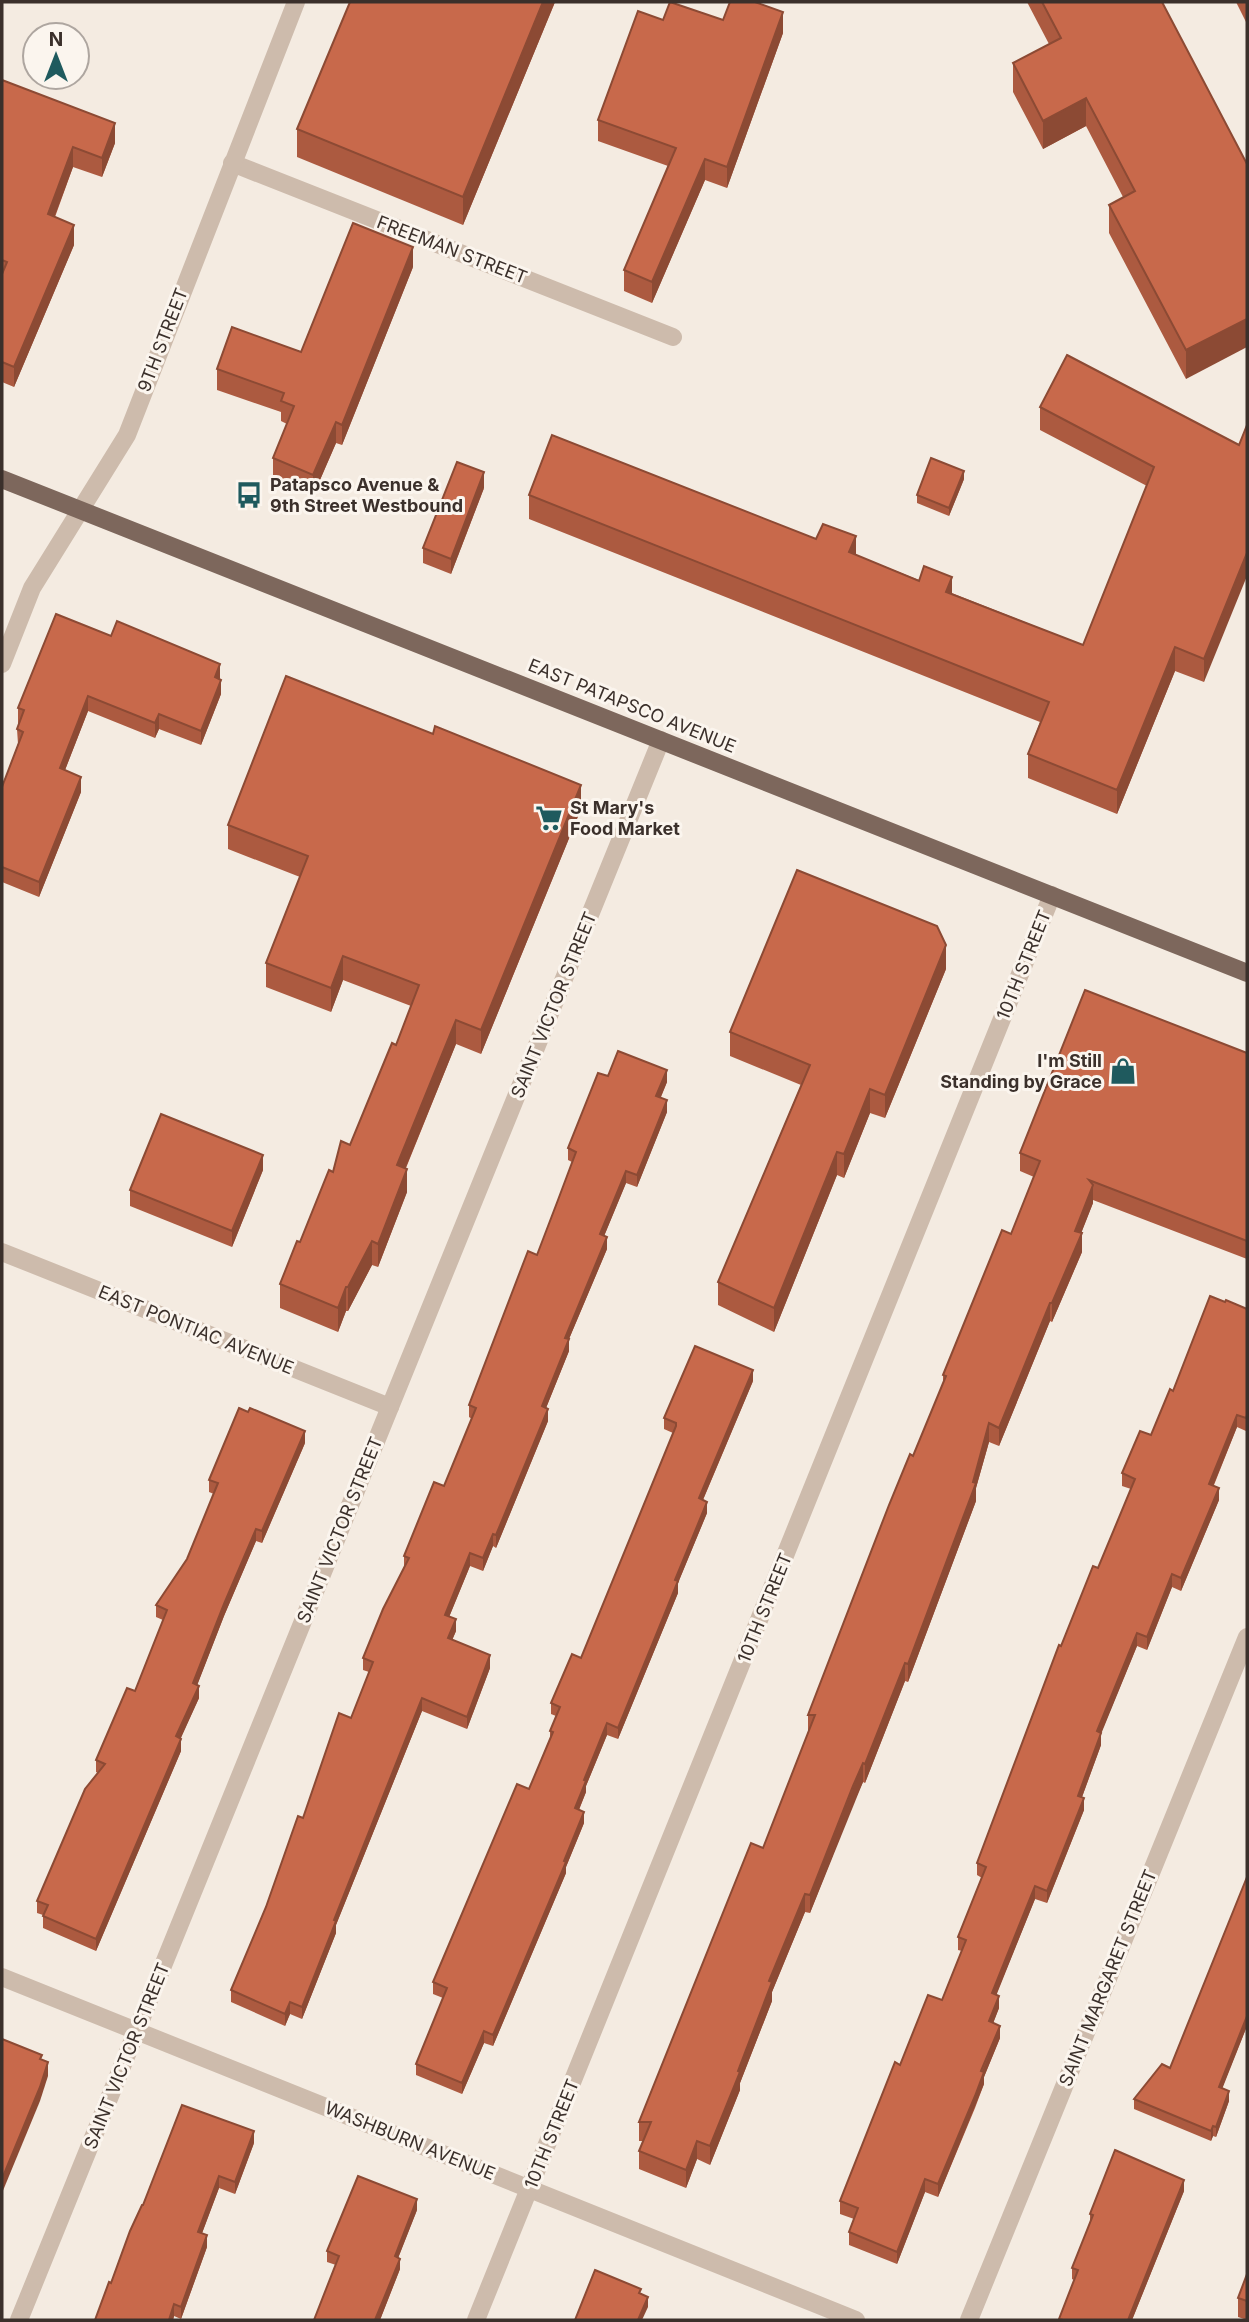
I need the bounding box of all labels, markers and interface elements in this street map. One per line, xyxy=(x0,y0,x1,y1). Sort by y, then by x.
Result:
north arrow xyxy=(21,21,91,91)
text: N xyxy=(49,28,63,51)
street label: FREEMAN STREET xyxy=(374,211,530,288)
street label: 9TH STREET xyxy=(133,285,192,395)
place label: Patapsco Avenue & 9th Street Westbound xyxy=(270,474,463,516)
bus stop icon: Patapsco Avenue & 9th Street Westbound xyxy=(234,480,264,510)
street label: EAST PATAPSCO AVENUE xyxy=(525,654,739,757)
place label: St Mary's Food Market xyxy=(570,797,680,839)
supermarket icon: St Mary's Food Market xyxy=(534,803,564,833)
street label: 10TH STREET xyxy=(992,907,1055,1023)
street label: SAINT VICTOR STREET xyxy=(507,909,601,1101)
place label: I'm Still Standing by Grace xyxy=(940,1050,1102,1092)
shop icon: I'm Still Standing by Grace xyxy=(1108,1056,1138,1086)
street label: EAST PONTIAC AVENUE xyxy=(95,1281,297,1378)
street label: SAINT VICTOR STREET xyxy=(293,1434,387,1626)
street label: 10TH STREET xyxy=(733,1550,796,1666)
street label: SAINT MARGARET STREET xyxy=(1054,1866,1161,2089)
street label: SAINT VICTOR STREET xyxy=(80,1960,174,2152)
street label: 10TH STREET xyxy=(520,2076,583,2192)
street label: WASHBURN AVENUE xyxy=(322,2097,498,2184)

